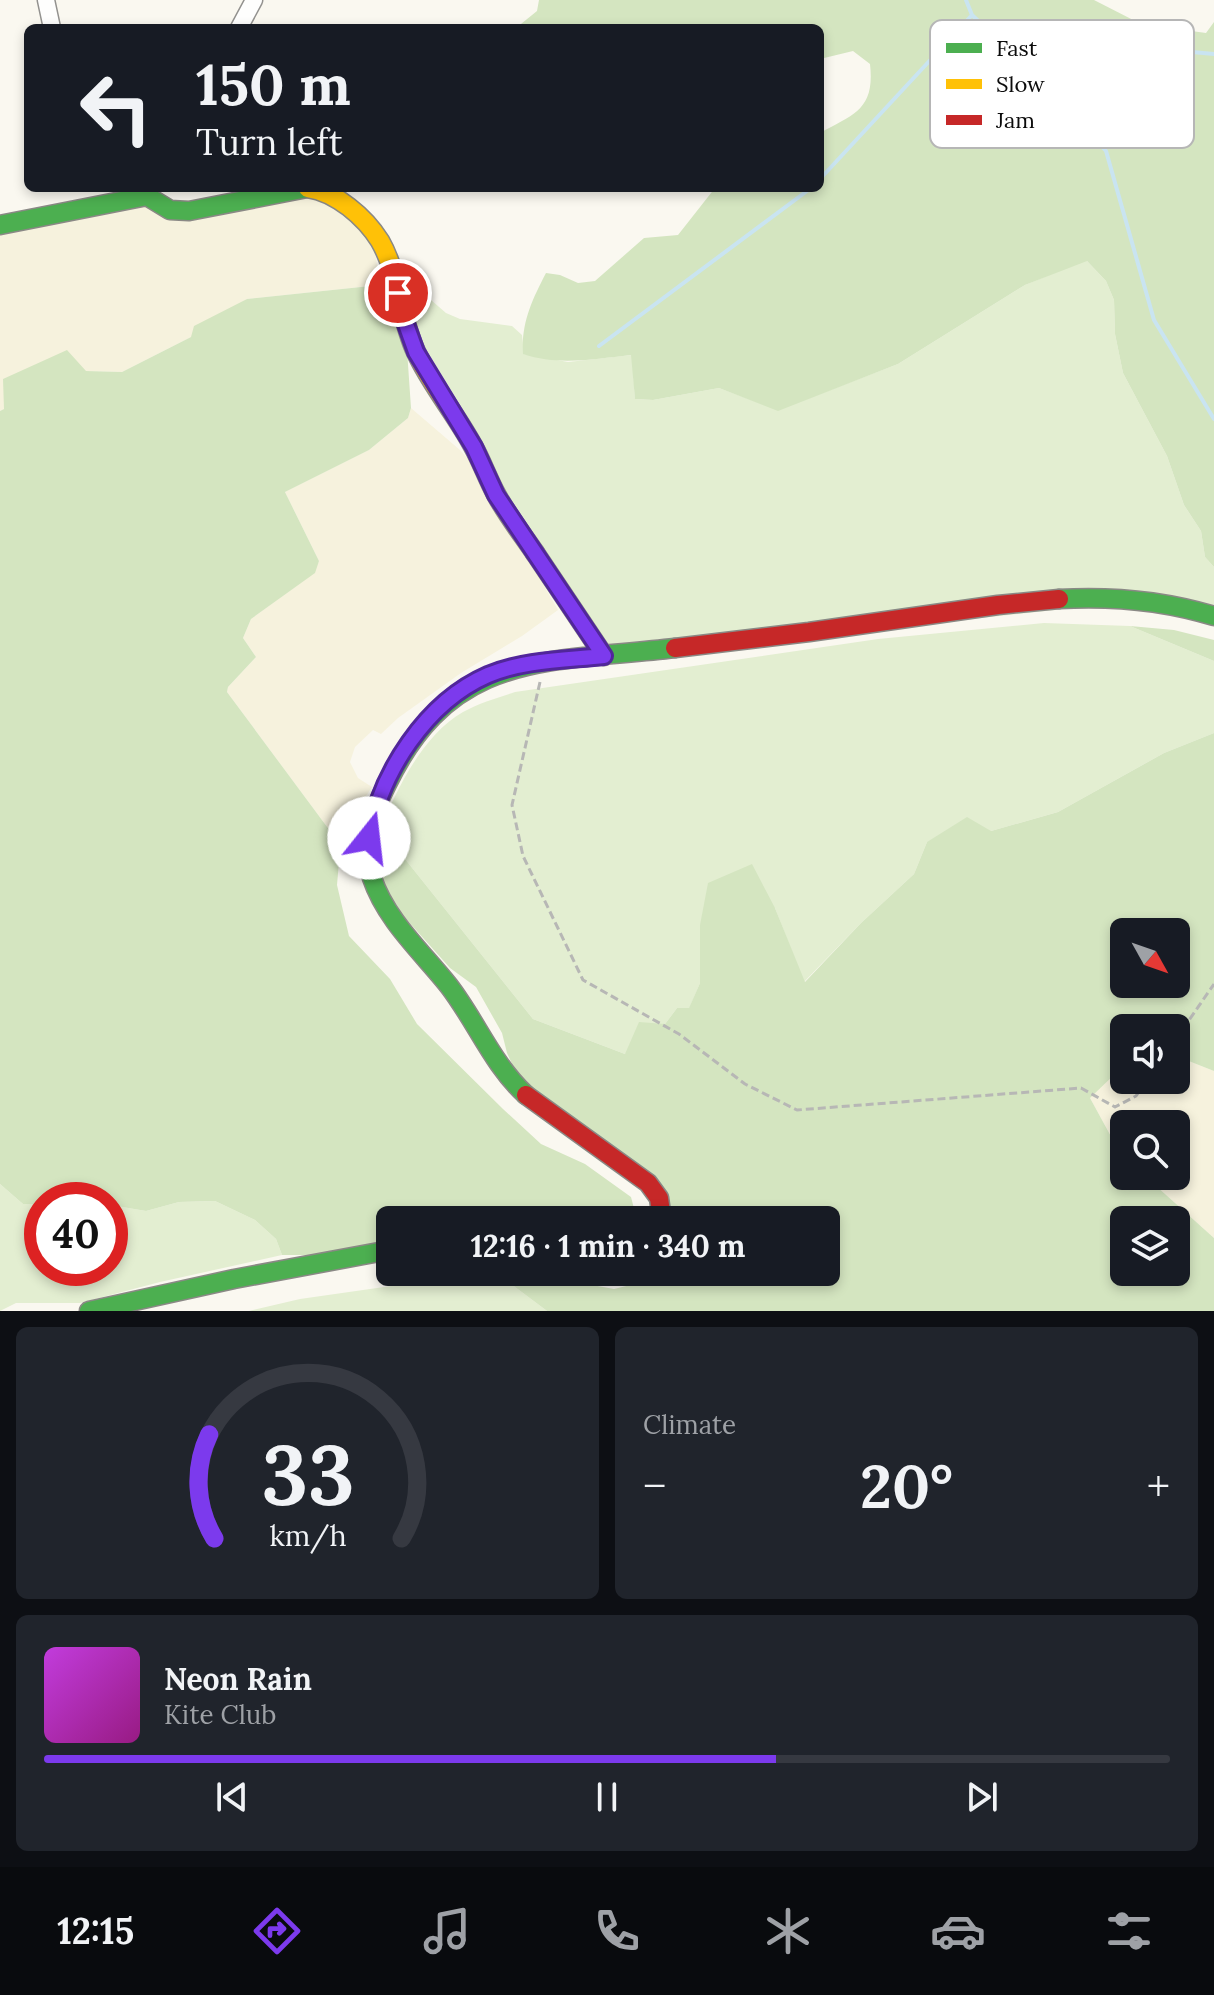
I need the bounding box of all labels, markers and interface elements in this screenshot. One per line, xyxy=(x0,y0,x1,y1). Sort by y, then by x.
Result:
legend xyxy=(930,20,1194,148)
text: Fast xyxy=(996,34,1038,62)
text: 150 m xyxy=(196,49,351,120)
icon: left xyxy=(64,56,168,160)
text: Slow xyxy=(996,70,1045,98)
text: Jam xyxy=(995,106,1035,134)
text: Turn left xyxy=(196,119,343,165)
pin xyxy=(364,259,432,327)
icon: arrive xyxy=(376,271,420,315)
position arrow xyxy=(327,796,411,880)
north arrow xyxy=(1110,918,1190,998)
map controls xyxy=(1110,918,1190,1286)
button: sound xyxy=(1110,1014,1190,1094)
button: search xyxy=(1110,1110,1190,1190)
speed limit sign: 40 xyxy=(24,1182,128,1286)
button: layers xyxy=(1110,1206,1190,1286)
text: 12:16 · 1 min · 340 m xyxy=(471,1227,745,1265)
text: Climate xyxy=(643,1408,736,1441)
text: 33 xyxy=(261,1421,354,1528)
text: 20° xyxy=(860,1448,953,1524)
text: − xyxy=(643,1458,666,1514)
text: + xyxy=(1147,1458,1170,1514)
text: km/h xyxy=(269,1517,346,1554)
text: Neon Rain xyxy=(164,1660,312,1698)
text: Kite Club xyxy=(164,1698,276,1731)
icon: previous xyxy=(210,1775,254,1819)
icon: pause xyxy=(585,1775,629,1819)
icon: next xyxy=(960,1775,1004,1819)
icon: directions xyxy=(249,1903,305,1959)
icon: music xyxy=(419,1903,475,1959)
icon: phone xyxy=(589,1903,645,1959)
icon: climate xyxy=(760,1903,816,1959)
icon: car xyxy=(930,1903,986,1959)
icon: filters xyxy=(1101,1903,1157,1959)
text: 12:15 xyxy=(57,1908,134,1954)

